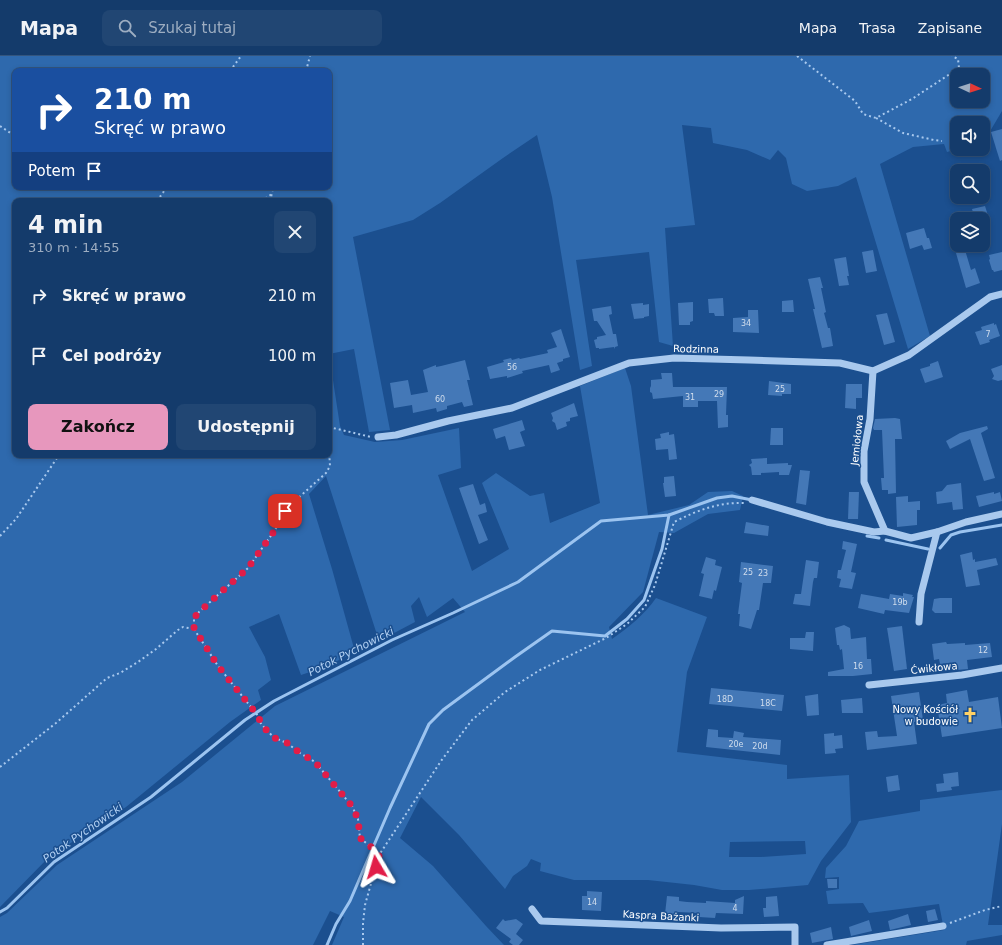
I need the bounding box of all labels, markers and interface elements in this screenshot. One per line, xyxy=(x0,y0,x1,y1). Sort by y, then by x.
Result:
search box xyxy=(102,10,382,46)
text: Mapa xyxy=(20,17,78,39)
icon: search xyxy=(116,17,138,39)
text: Szukaj tutaj xyxy=(148,19,236,37)
text: Mapa xyxy=(799,20,837,36)
text: Trasa xyxy=(859,20,896,36)
text: Zapisane xyxy=(918,20,982,36)
north arrow xyxy=(950,68,990,108)
map controls xyxy=(950,68,990,252)
text: 210 m xyxy=(94,83,191,116)
icon: right xyxy=(28,84,80,136)
button: sound xyxy=(950,116,990,156)
text: Skręć w prawo xyxy=(94,117,226,138)
icon: arrive xyxy=(83,160,105,182)
text: Potem xyxy=(28,162,75,180)
button: search xyxy=(950,164,990,204)
text: 4 min xyxy=(28,211,103,239)
button: close xyxy=(274,211,316,253)
button: layers xyxy=(950,212,990,252)
text: 310 m · 14:55 xyxy=(28,240,119,255)
icon: right xyxy=(28,285,50,307)
text: Skręć w prawo xyxy=(62,287,186,305)
text: 210 m xyxy=(268,287,316,305)
house number: 34 xyxy=(741,319,751,328)
house number: 7 xyxy=(985,330,991,339)
street label: Rodzinna xyxy=(673,343,719,355)
icon: arrive xyxy=(28,345,50,367)
text: Cel podróży xyxy=(62,347,162,365)
text: 100 m xyxy=(268,347,316,365)
house number: 56 xyxy=(507,363,517,372)
house number: 25 xyxy=(775,385,785,394)
house number: 29 xyxy=(714,390,724,399)
house number: 31 xyxy=(685,393,695,402)
house number: 60 xyxy=(435,395,445,404)
button: Zakończ xyxy=(28,404,168,450)
button: Udostępnij xyxy=(176,404,316,450)
street label: Jemiołowa xyxy=(849,414,865,467)
pin xyxy=(268,494,302,528)
icon: arrive xyxy=(274,500,296,522)
house number: 25 xyxy=(743,568,753,577)
house number: 23 xyxy=(758,569,768,578)
house number: 19b xyxy=(892,598,908,607)
water label: Potok Pychowicki xyxy=(306,625,396,679)
house number: 12 xyxy=(978,646,988,655)
street label: Ćwikłowa xyxy=(910,659,958,676)
house number: 16 xyxy=(853,662,863,671)
house number: 18D xyxy=(717,695,733,704)
house number: 18C xyxy=(760,699,776,708)
place label: Nowy Kościół w budowie xyxy=(893,704,958,727)
church icon: Nowy Kościół w budowie xyxy=(961,706,979,724)
house number: 20e xyxy=(728,740,744,749)
house number: 20d xyxy=(752,742,768,751)
water label: Potok Pychowicki xyxy=(40,801,126,865)
position arrow xyxy=(355,846,397,888)
house number: 14 xyxy=(587,898,597,907)
house number: 4 xyxy=(732,904,738,913)
street label: Kaspra Bażanki xyxy=(622,908,700,924)

